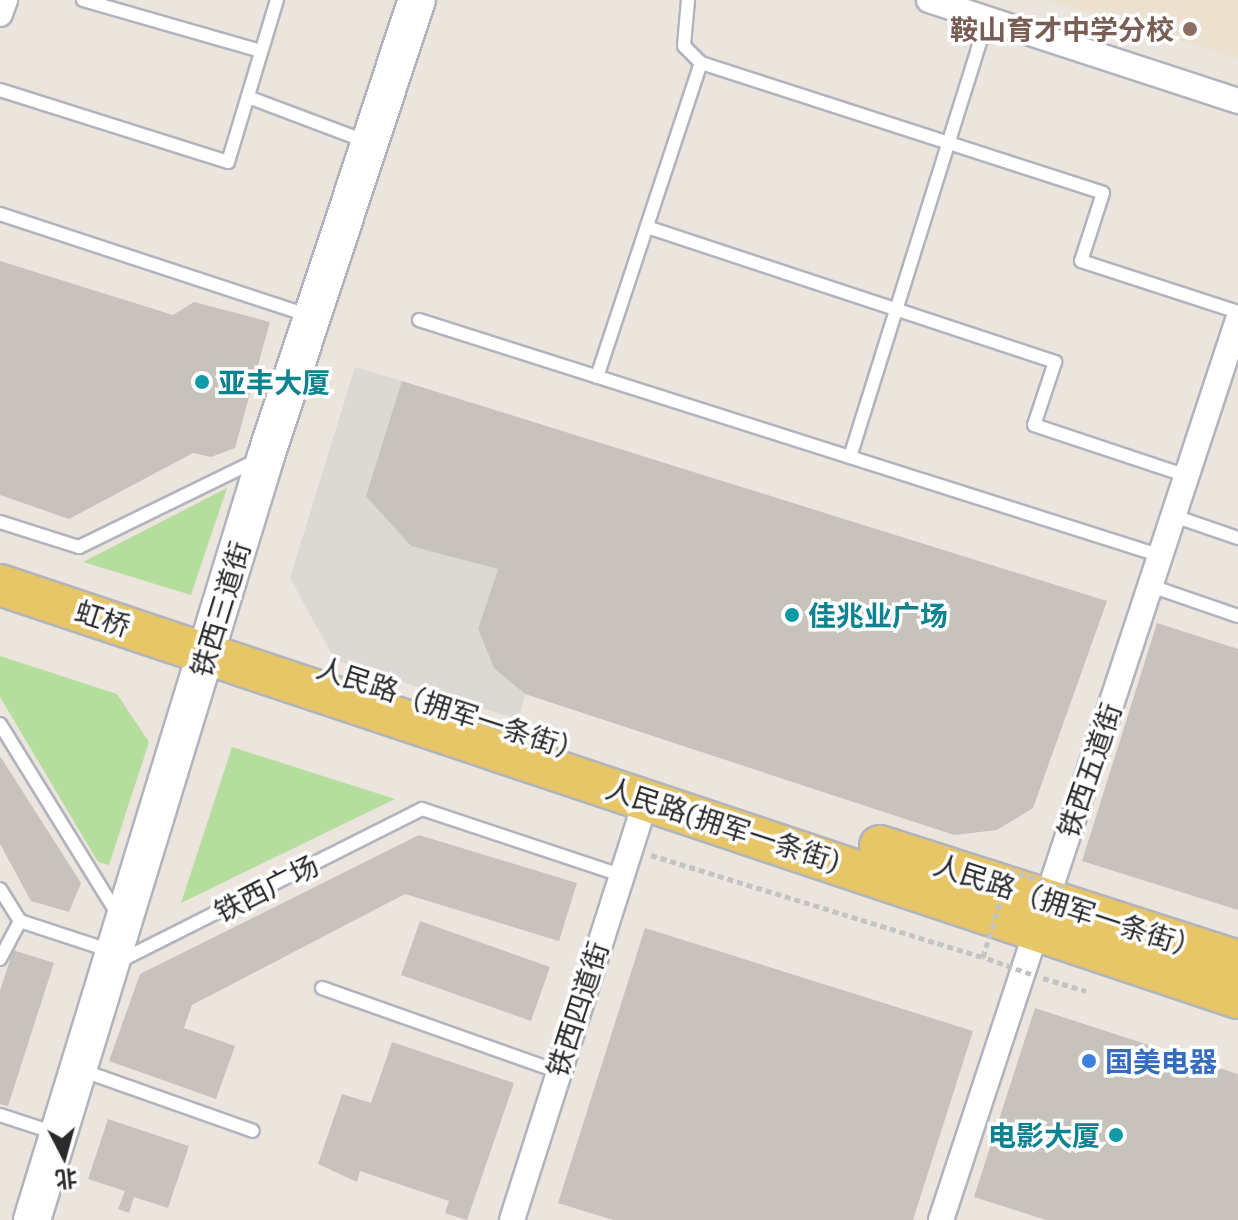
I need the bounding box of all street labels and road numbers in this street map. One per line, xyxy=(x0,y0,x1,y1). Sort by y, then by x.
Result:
street label: 铁西三道街 xyxy=(183,537,257,681)
street label: 虹桥 xyxy=(71,593,135,643)
street label: 人民路（拥军一条街） xyxy=(313,650,589,768)
street label: 铁西五道街 xyxy=(1050,698,1128,842)
street label: 人民路(拥军一条街) xyxy=(602,770,844,878)
street label: 人民路（拥军一条街） xyxy=(930,847,1206,965)
street label: 铁西广场 xyxy=(208,848,324,928)
street label: 铁西四道街 xyxy=(539,937,615,1081)

